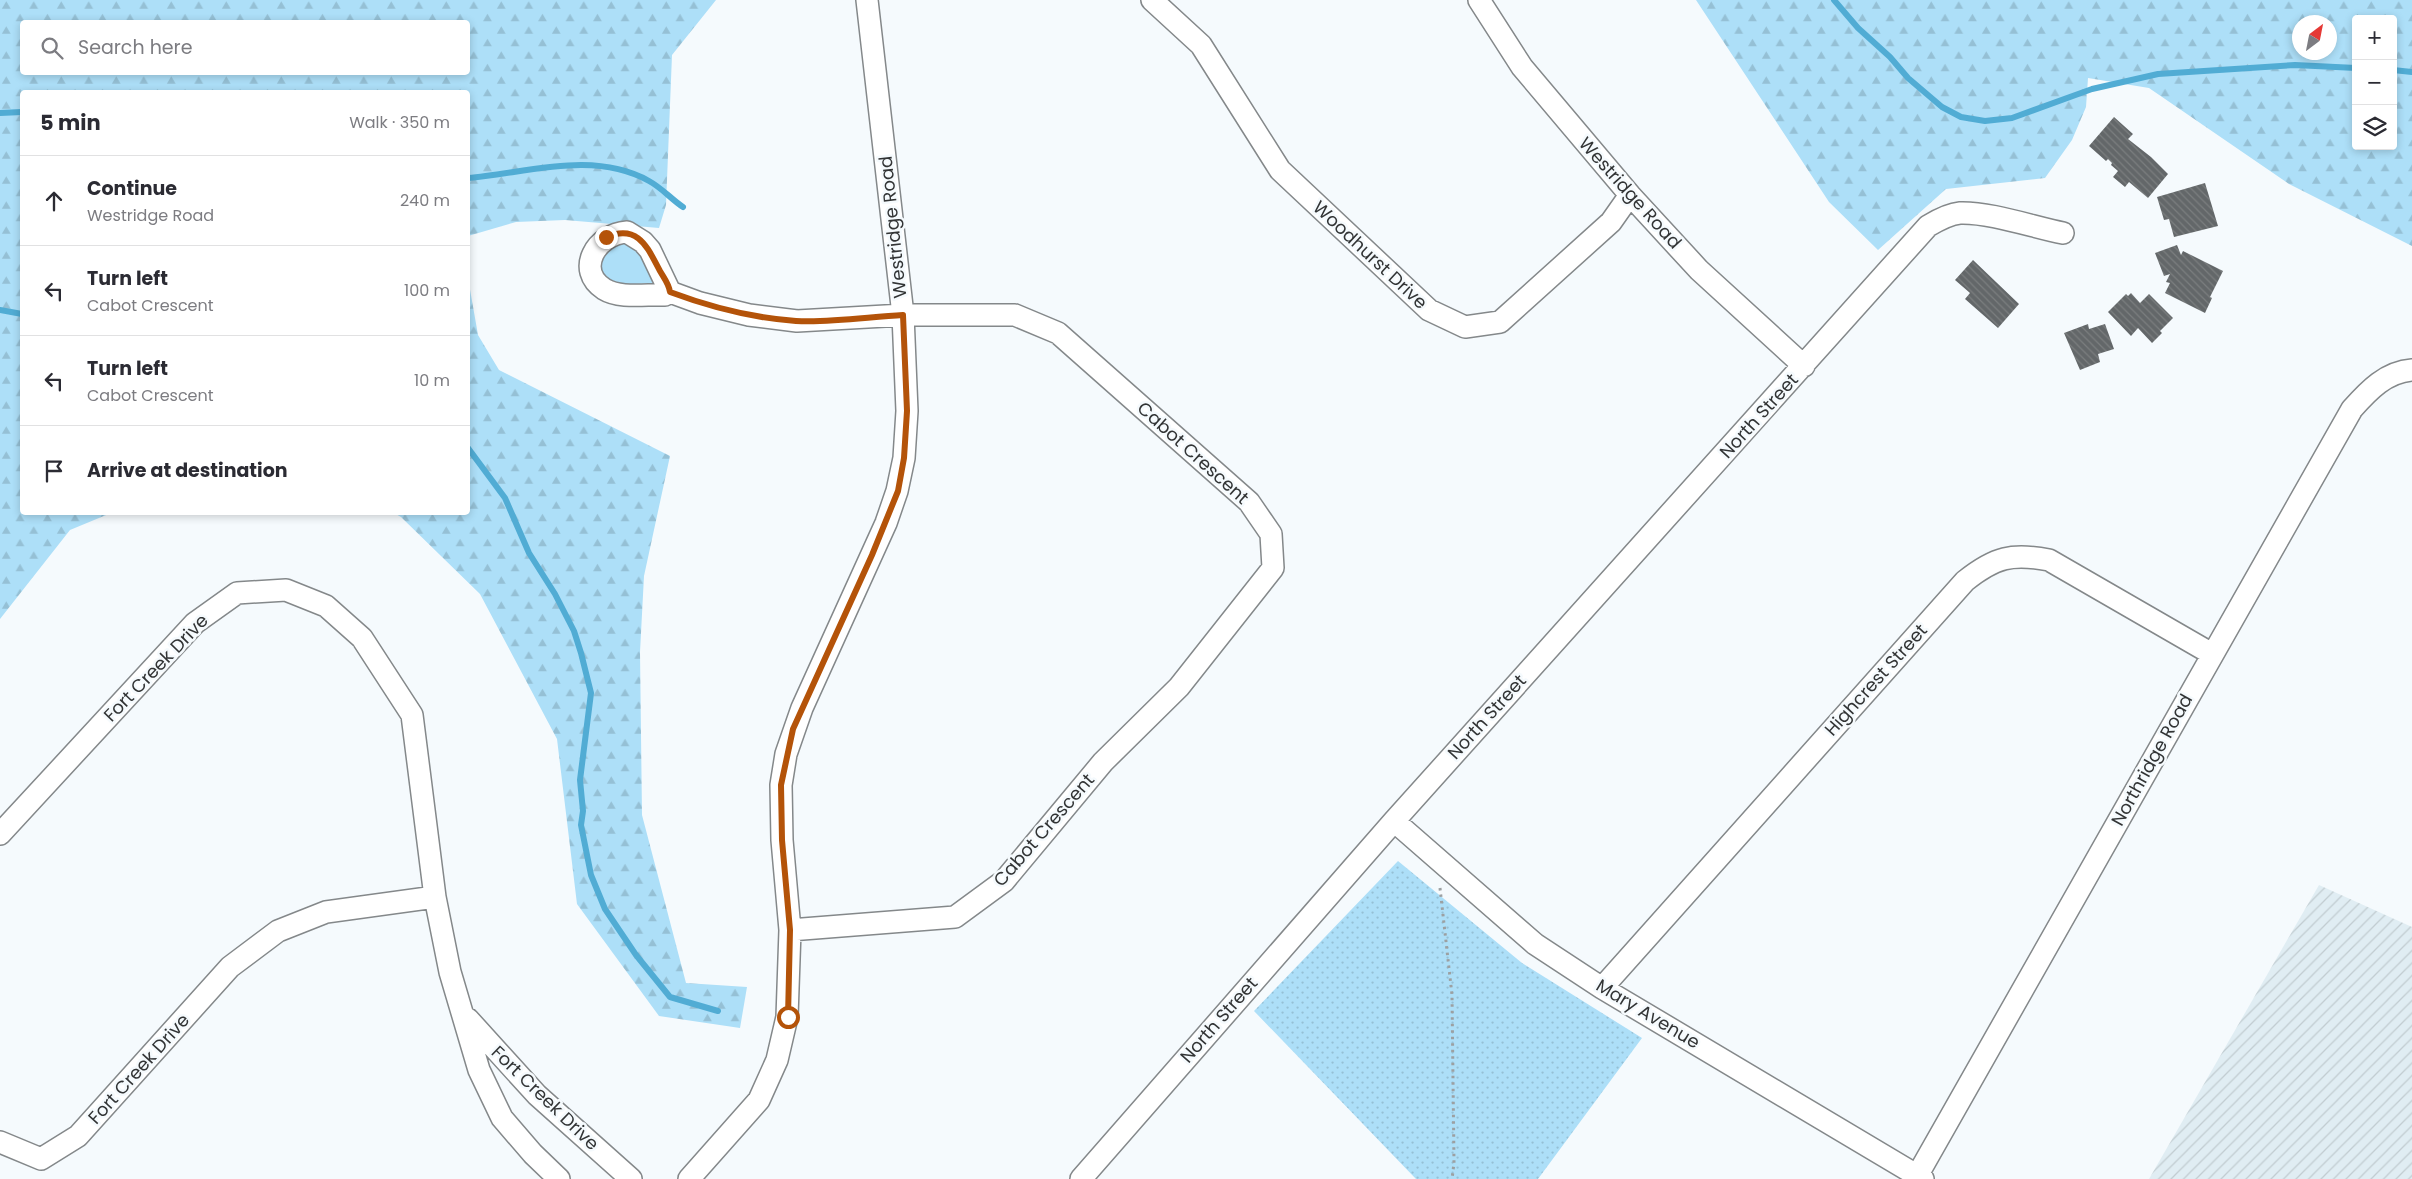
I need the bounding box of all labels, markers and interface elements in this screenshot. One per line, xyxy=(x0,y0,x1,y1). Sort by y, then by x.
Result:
north arrow xyxy=(2292,15,2337,60)
map controls xyxy=(2352,15,2397,150)
button: + xyxy=(2352,15,2397,60)
search box xyxy=(20,20,470,75)
icon: search xyxy=(38,34,66,62)
text: Search here xyxy=(78,34,192,61)
button: − xyxy=(2352,60,2397,105)
button: layers xyxy=(2352,105,2397,150)
text: 5 min xyxy=(40,108,101,137)
text: Walk · 350 m xyxy=(349,111,450,134)
street label: Westridge Road xyxy=(1573,131,1687,254)
street label: Westridge Road xyxy=(873,155,912,299)
text: Continue xyxy=(87,175,177,202)
icon: ahead xyxy=(40,187,68,215)
text: 240 m xyxy=(400,189,450,212)
street label: Woodhurst Drive xyxy=(1308,195,1433,314)
text: Westridge Road xyxy=(87,204,214,227)
route end xyxy=(595,226,618,249)
text: Turn left xyxy=(87,265,168,292)
icon: left xyxy=(40,277,68,305)
text: 100 m xyxy=(404,279,450,302)
text: Cabot Crescent xyxy=(87,294,214,317)
text: Turn left xyxy=(87,355,168,382)
icon: left xyxy=(40,367,68,395)
street label: North Street xyxy=(1714,368,1804,464)
text: 10 m xyxy=(414,369,450,392)
text: Cabot Crescent xyxy=(87,384,214,407)
street label: Cabot Crescent xyxy=(1132,396,1255,510)
icon: arrive xyxy=(40,457,68,485)
text: Arrive at destination xyxy=(87,457,288,484)
street label: Fort Creek Drive xyxy=(98,608,214,727)
street label: Highcrest Street xyxy=(1819,618,1933,741)
street label: North Street xyxy=(1442,669,1532,765)
street label: Northridge Road xyxy=(2105,689,2198,830)
street label: Cabot Crescent xyxy=(987,768,1100,892)
street label: North Street xyxy=(1174,971,1263,1068)
street label: Mary Avenue xyxy=(1592,973,1705,1054)
route start xyxy=(777,1006,800,1029)
street label: Fort Creek Drive xyxy=(82,1008,195,1129)
street label: Fort Creek Drive xyxy=(486,1040,605,1156)

